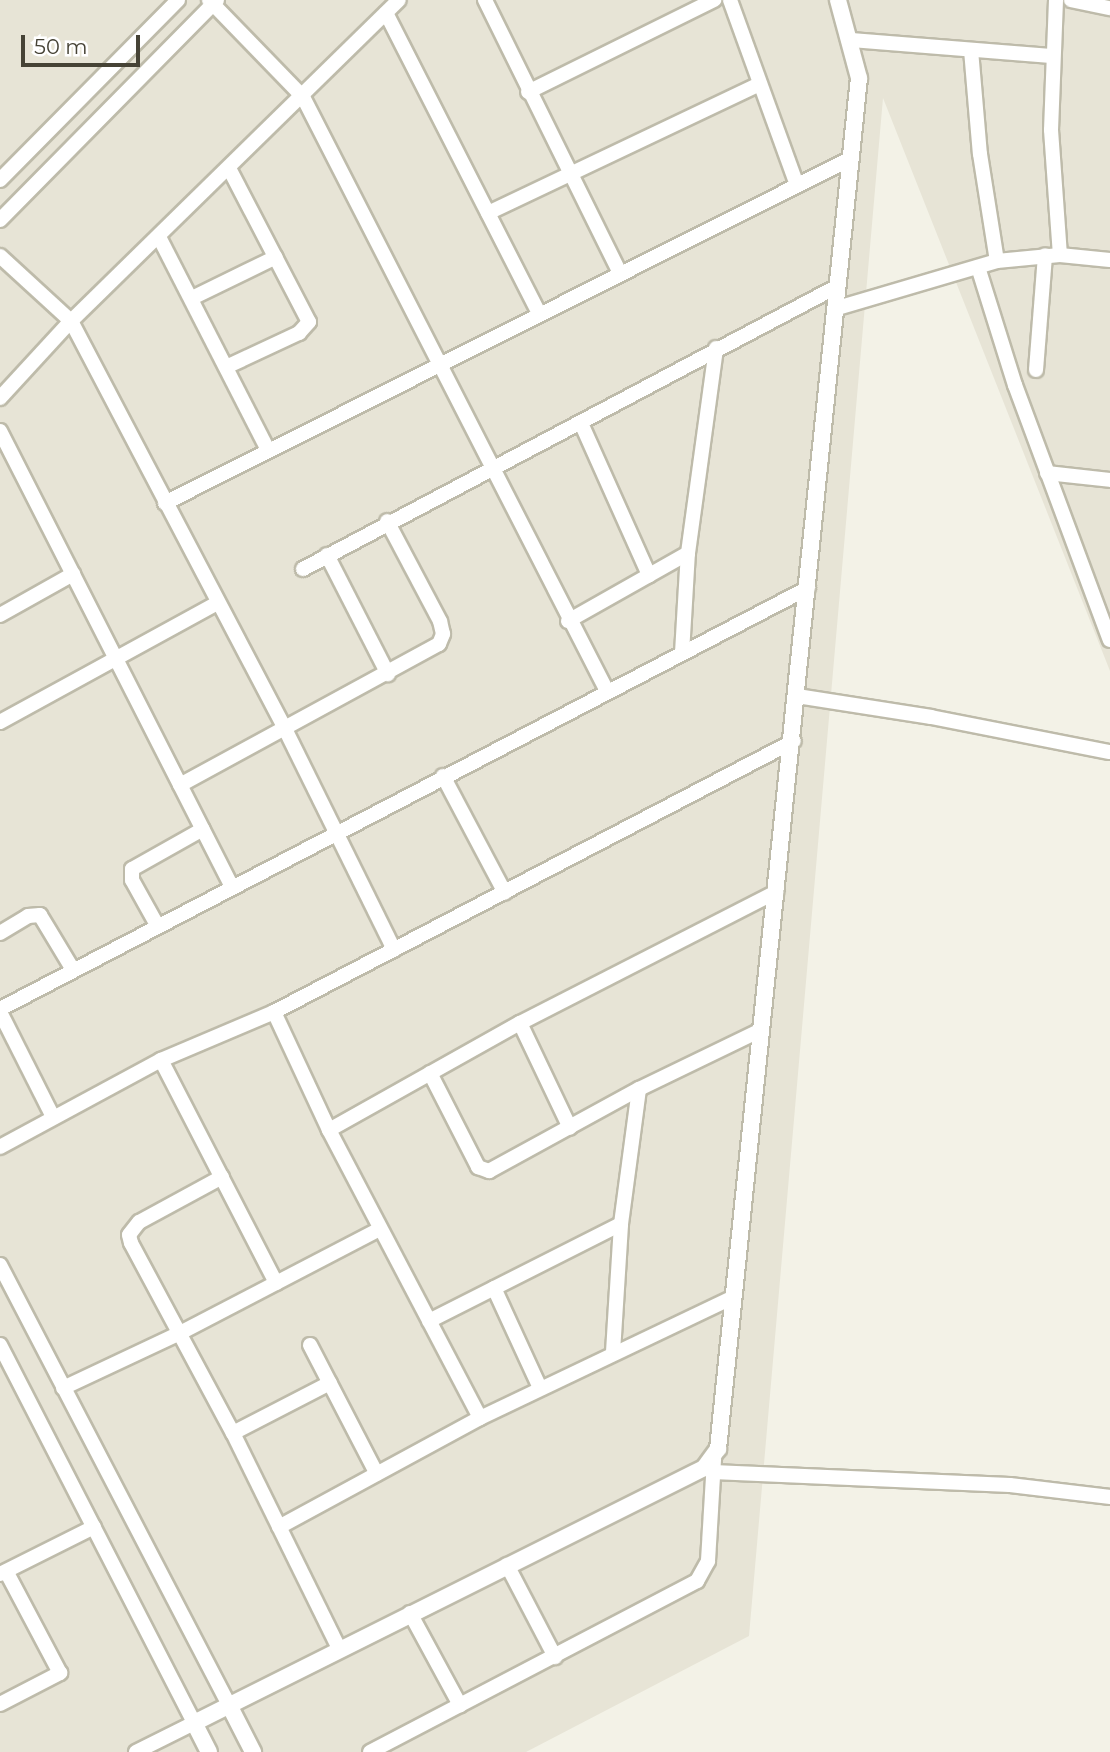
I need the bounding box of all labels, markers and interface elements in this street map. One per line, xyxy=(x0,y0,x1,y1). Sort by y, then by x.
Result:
scale bar xyxy=(24,21,144,65)
text: 50 m xyxy=(34,34,88,59)

